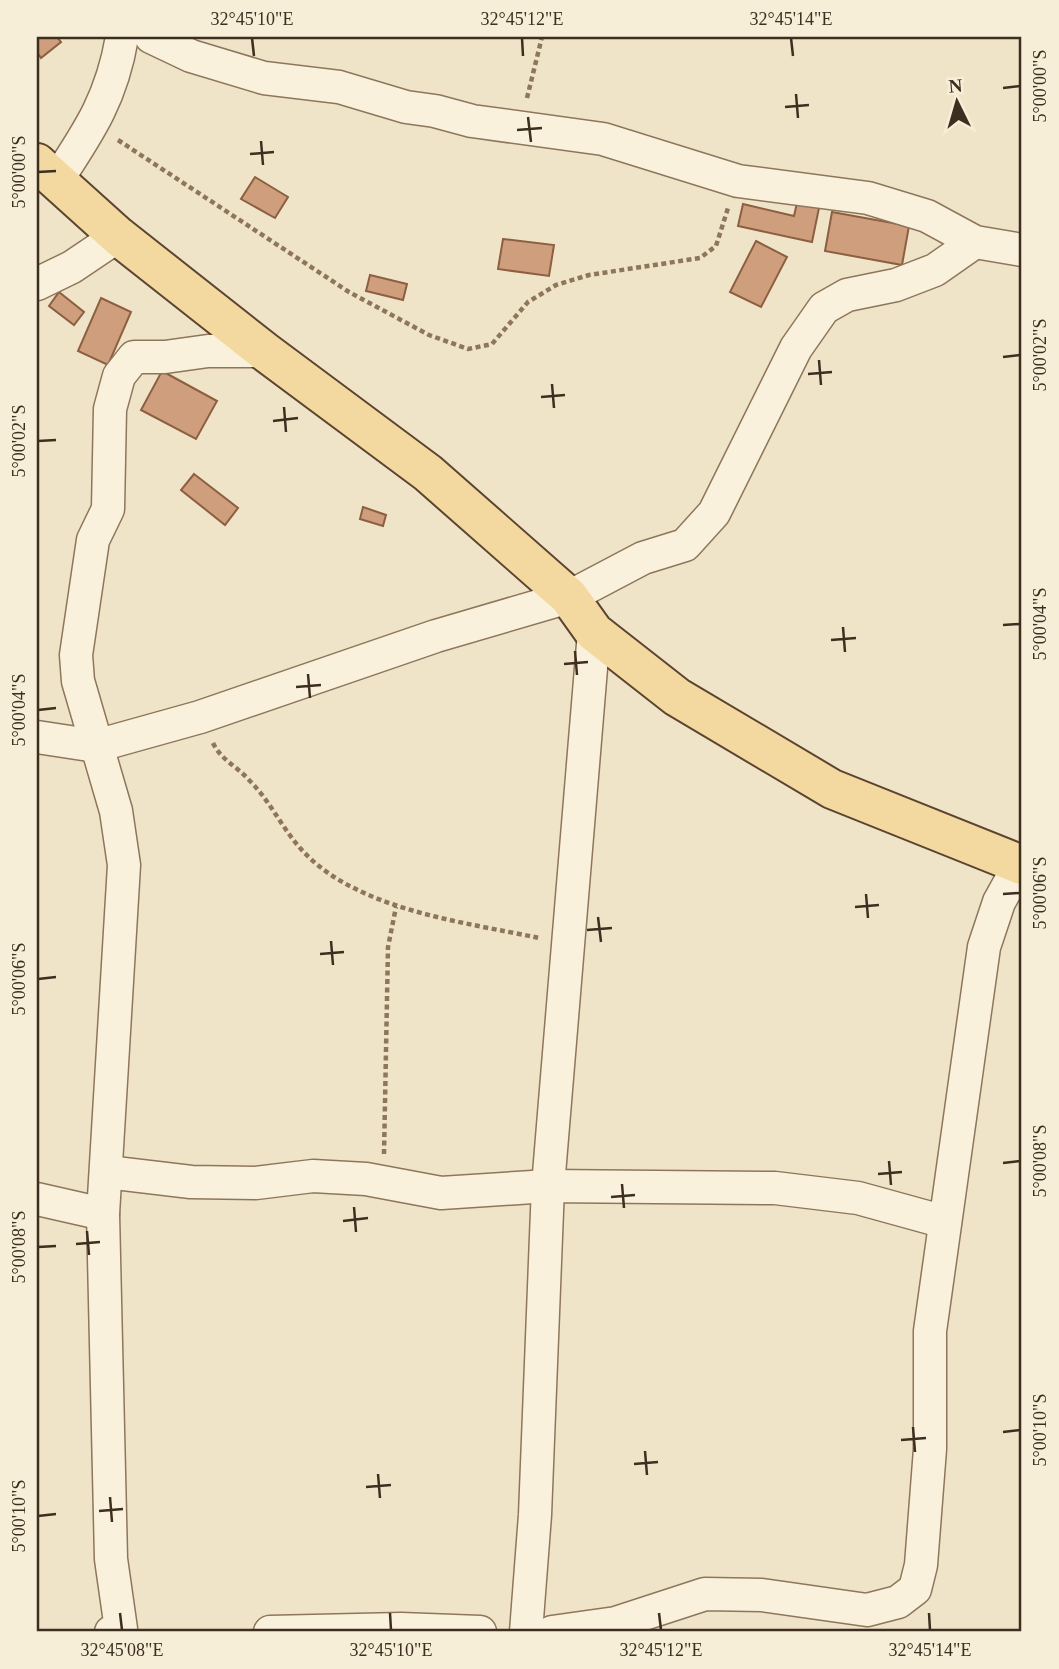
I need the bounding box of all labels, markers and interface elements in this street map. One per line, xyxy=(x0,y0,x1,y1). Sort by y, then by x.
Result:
text: 32°45'10"E xyxy=(211,9,293,29)
text: 32°45'12"E xyxy=(481,9,563,29)
text: 32°45'14"E xyxy=(750,9,832,29)
text: 5°00'00"S xyxy=(1030,50,1050,122)
north arrow xyxy=(922,66,992,136)
text: N xyxy=(948,74,964,97)
text: 5°00'00"S xyxy=(9,136,29,208)
text: 5°00'02"S xyxy=(1030,319,1050,391)
text: 5°00'02"S xyxy=(9,405,29,477)
text: 5°00'04"S xyxy=(1030,588,1050,660)
text: 5°00'04"S xyxy=(9,674,29,746)
text: 5°00'06"S xyxy=(1030,857,1050,929)
text: 5°00'06"S xyxy=(9,943,29,1015)
text: 5°00'08"S xyxy=(1030,1125,1050,1197)
text: 5°00'08"S xyxy=(9,1211,29,1283)
text: 5°00'10"S xyxy=(1030,1394,1050,1466)
text: 5°00'10"S xyxy=(9,1480,29,1552)
text: 32°45'08"E xyxy=(81,1640,163,1660)
text: 32°45'10"E xyxy=(350,1640,432,1660)
text: 32°45'12"E xyxy=(620,1640,702,1660)
text: 32°45'14"E xyxy=(889,1640,971,1660)

